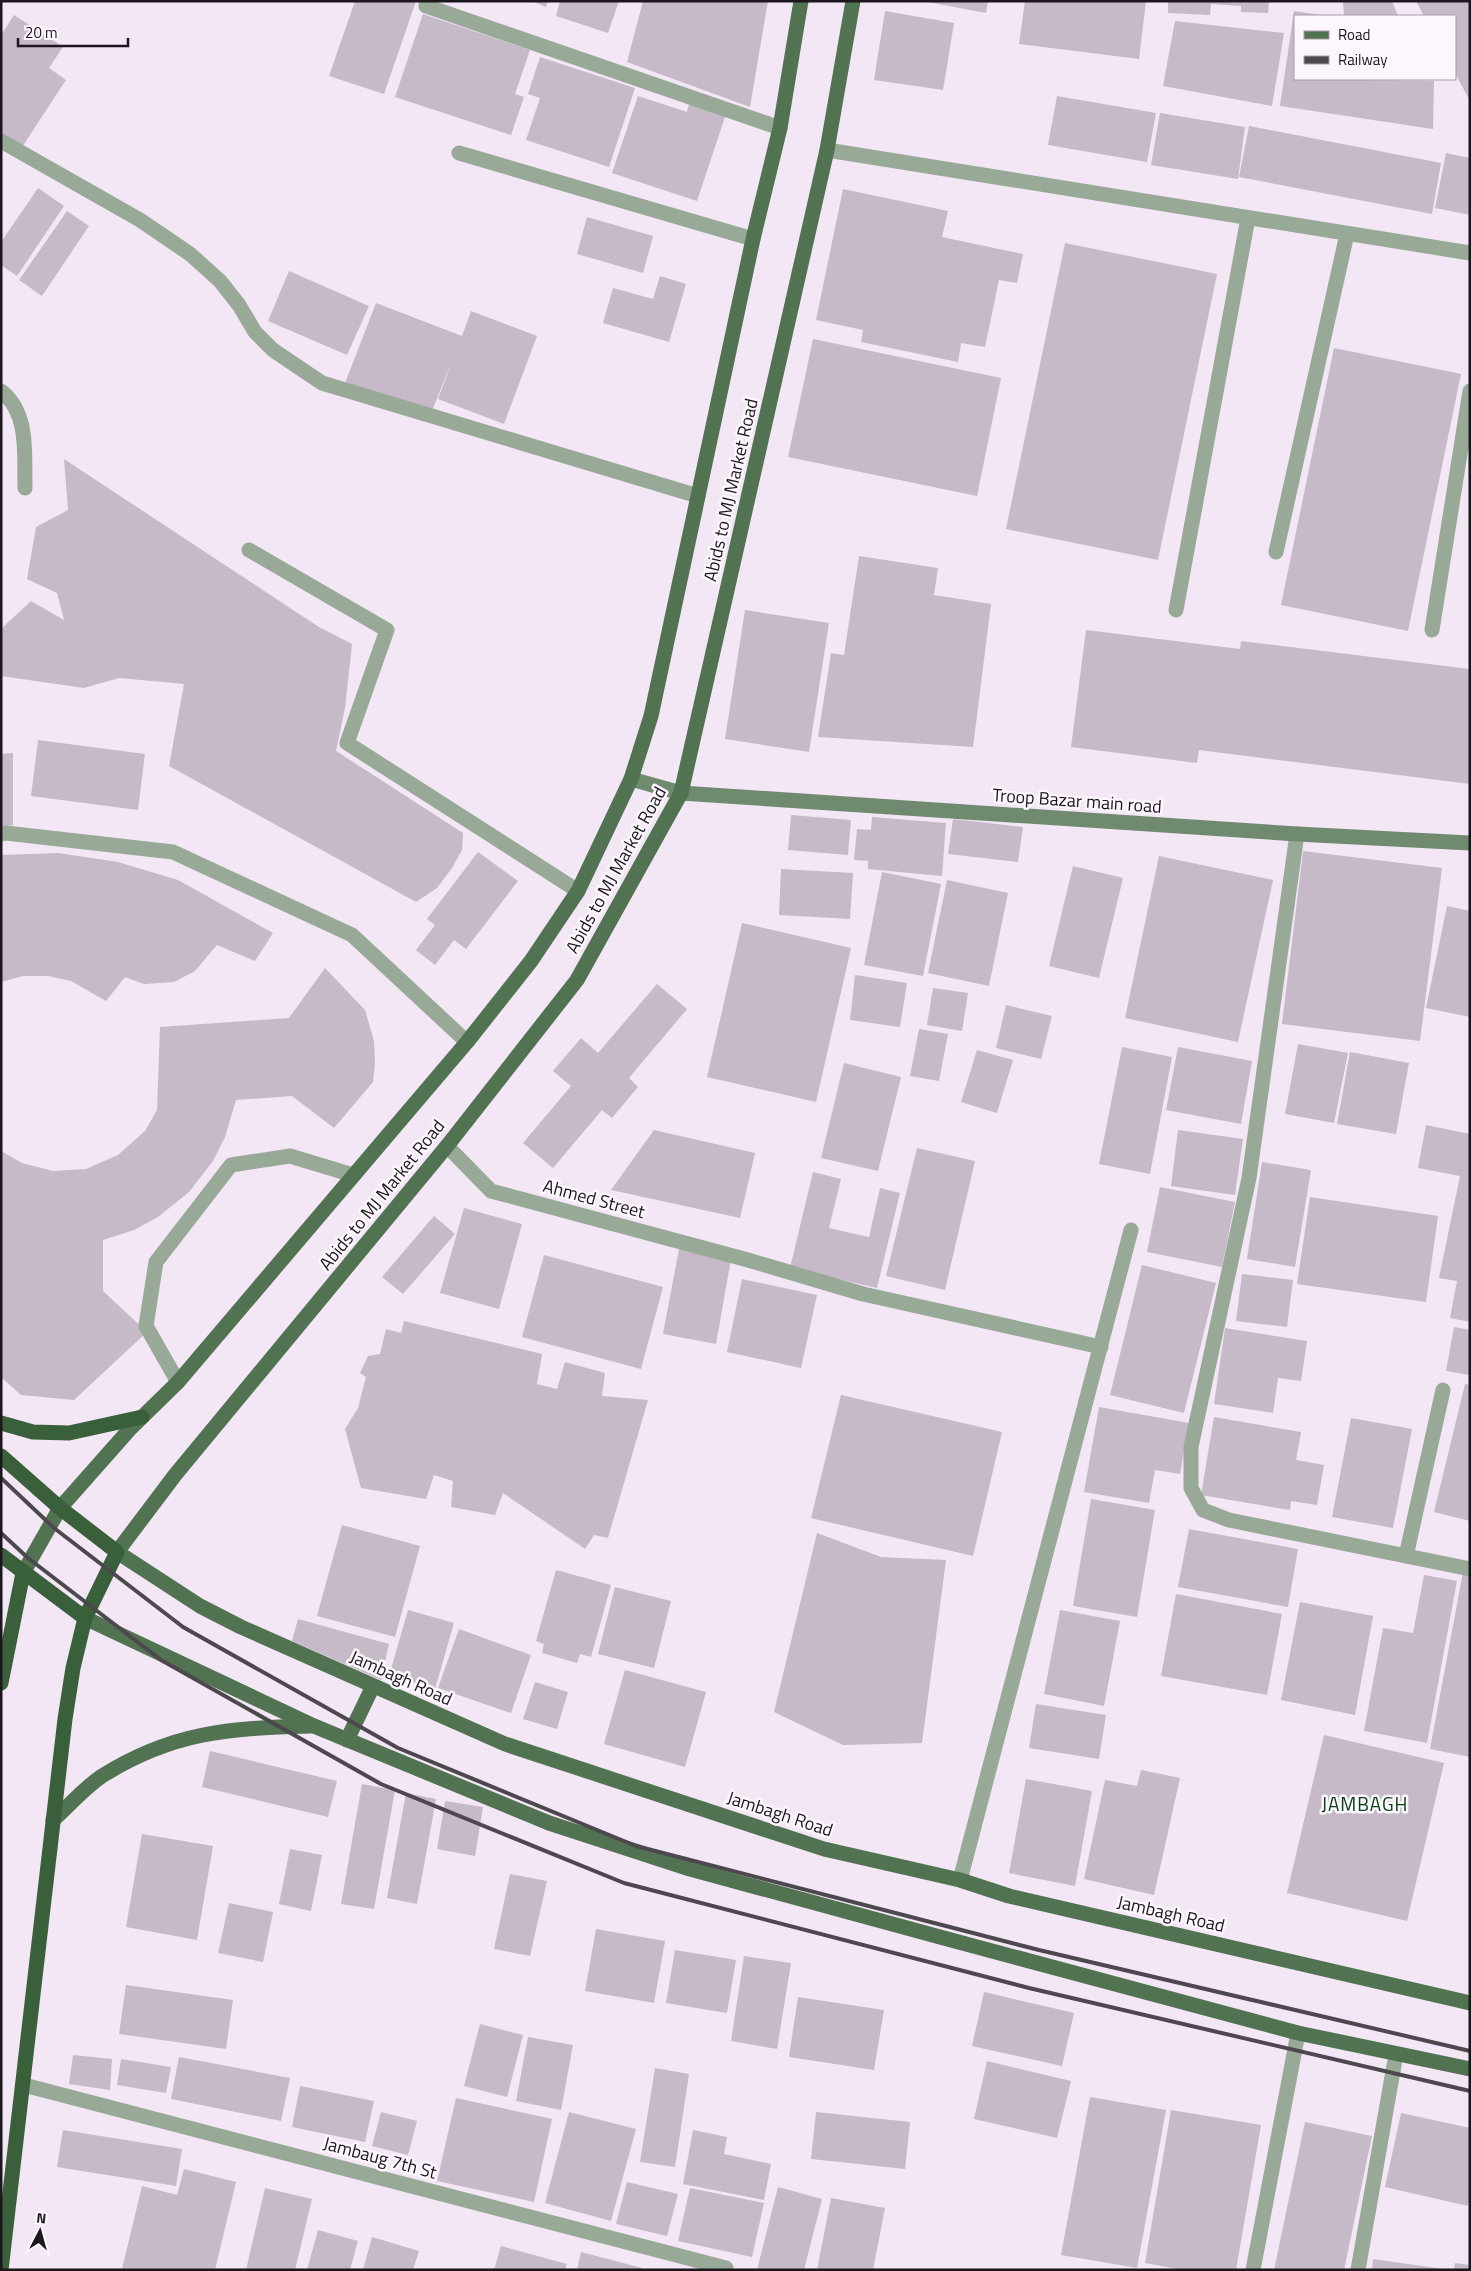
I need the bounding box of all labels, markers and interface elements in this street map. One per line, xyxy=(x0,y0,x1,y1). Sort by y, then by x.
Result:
scale bar xyxy=(18,15,128,47)
legend xyxy=(1294,15,1456,80)
text: 20 m xyxy=(25,21,58,44)
text: Road xyxy=(1338,23,1370,46)
text: Railway xyxy=(1338,48,1388,71)
street label: Abids to MJ Market Road xyxy=(696,396,765,584)
street label: Abids to MJ Market Road xyxy=(558,781,673,958)
street label: Troop Bazar main road xyxy=(991,781,1163,820)
street label: Abids to MJ Market Road xyxy=(312,1114,451,1276)
street label: Ahmed Street xyxy=(540,1172,649,1225)
street label: Jambagh Road xyxy=(346,1643,457,1712)
street label: Jambagh Road xyxy=(724,1784,836,1843)
district label: JAMBAGH xyxy=(1322,1789,1408,1818)
street label: Jambagh Road xyxy=(1115,1888,1228,1939)
street label: Jambaug 7th St xyxy=(320,2129,441,2186)
north arrow xyxy=(15,2206,65,2256)
text: N xyxy=(35,2207,47,2229)

